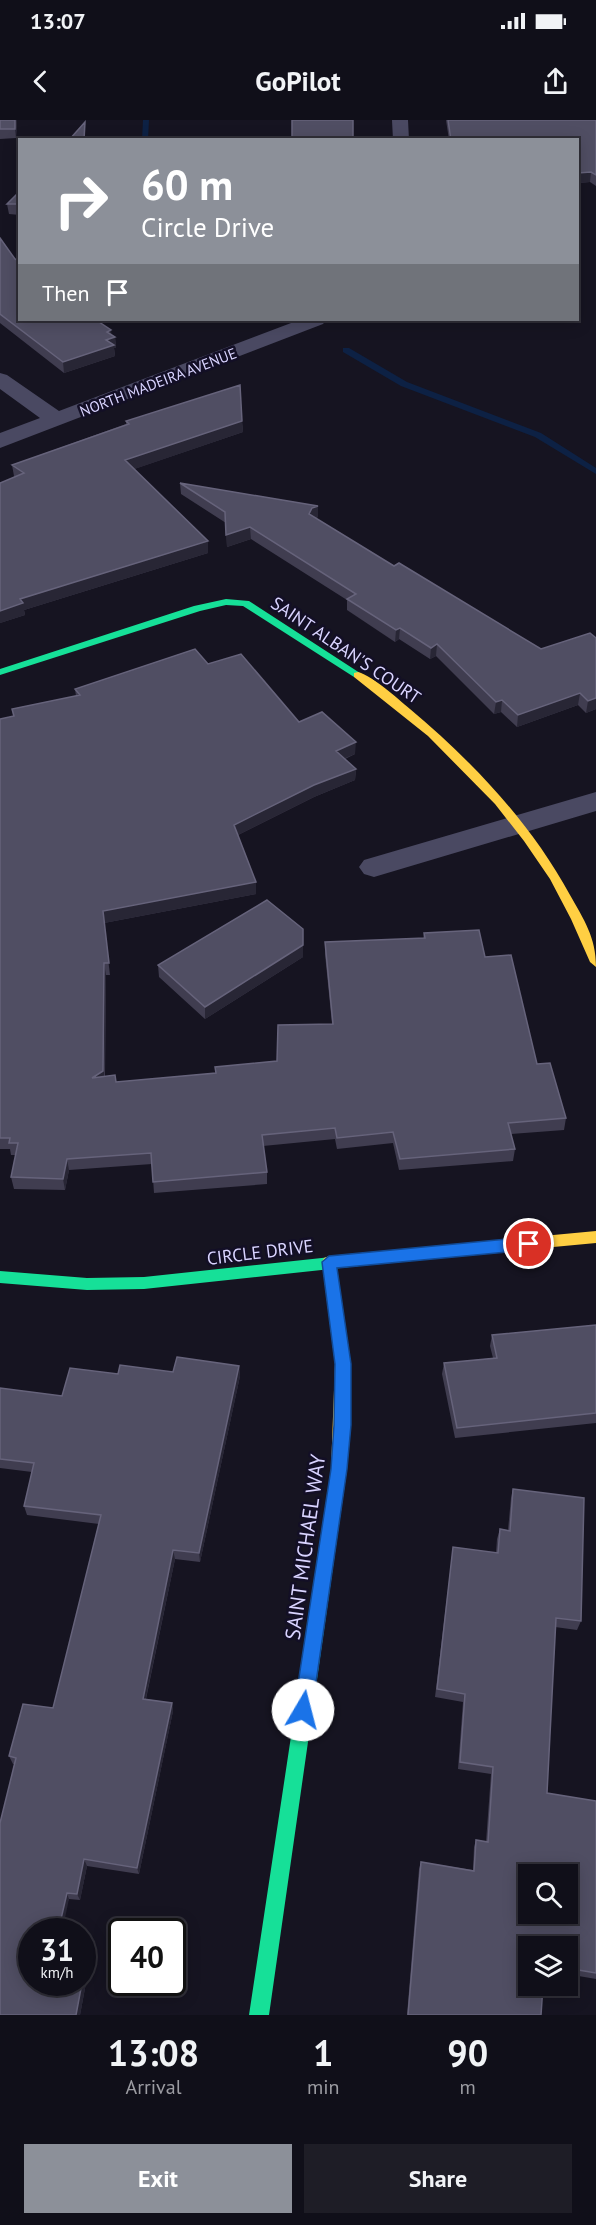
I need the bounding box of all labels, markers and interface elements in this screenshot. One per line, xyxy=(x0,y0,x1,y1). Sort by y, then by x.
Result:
text: 13:07 xyxy=(30,7,86,35)
text: GoPilot xyxy=(255,64,341,98)
icon: back xyxy=(24,65,57,98)
icon: share xyxy=(539,65,572,98)
text: 60 m xyxy=(141,157,233,212)
icon: right xyxy=(42,162,120,240)
text: Circle Drive xyxy=(141,210,274,244)
icon: arrive xyxy=(101,276,134,309)
text: Then xyxy=(42,279,89,307)
street label: NORTH MADEIRA AVENUE xyxy=(77,343,239,421)
street label: SAINT ALBAN'S COURT xyxy=(267,591,425,709)
pin xyxy=(503,1218,554,1269)
icon: arrive xyxy=(512,1227,545,1260)
street label: CIRCLE DRIVE xyxy=(205,1234,315,1270)
street label: SAINT MICHAEL WAY xyxy=(279,1452,331,1641)
position arrow xyxy=(271,1678,335,1742)
map controls xyxy=(518,1864,578,1996)
button: search xyxy=(518,1864,578,1924)
speed limit sign: 40 xyxy=(108,1918,186,1996)
text: 31 xyxy=(40,1930,74,1969)
button: layers xyxy=(518,1936,578,1996)
text: km/h xyxy=(41,1963,73,1982)
text: 13:08 xyxy=(108,2029,199,2076)
text: 1 xyxy=(313,2029,333,2076)
text: 90 xyxy=(447,2029,488,2076)
text: Arrival xyxy=(125,2074,182,2100)
text: min xyxy=(307,2074,340,2100)
text: m xyxy=(460,2074,476,2100)
button: Exit xyxy=(24,2144,292,2213)
button: Share xyxy=(304,2144,572,2213)

